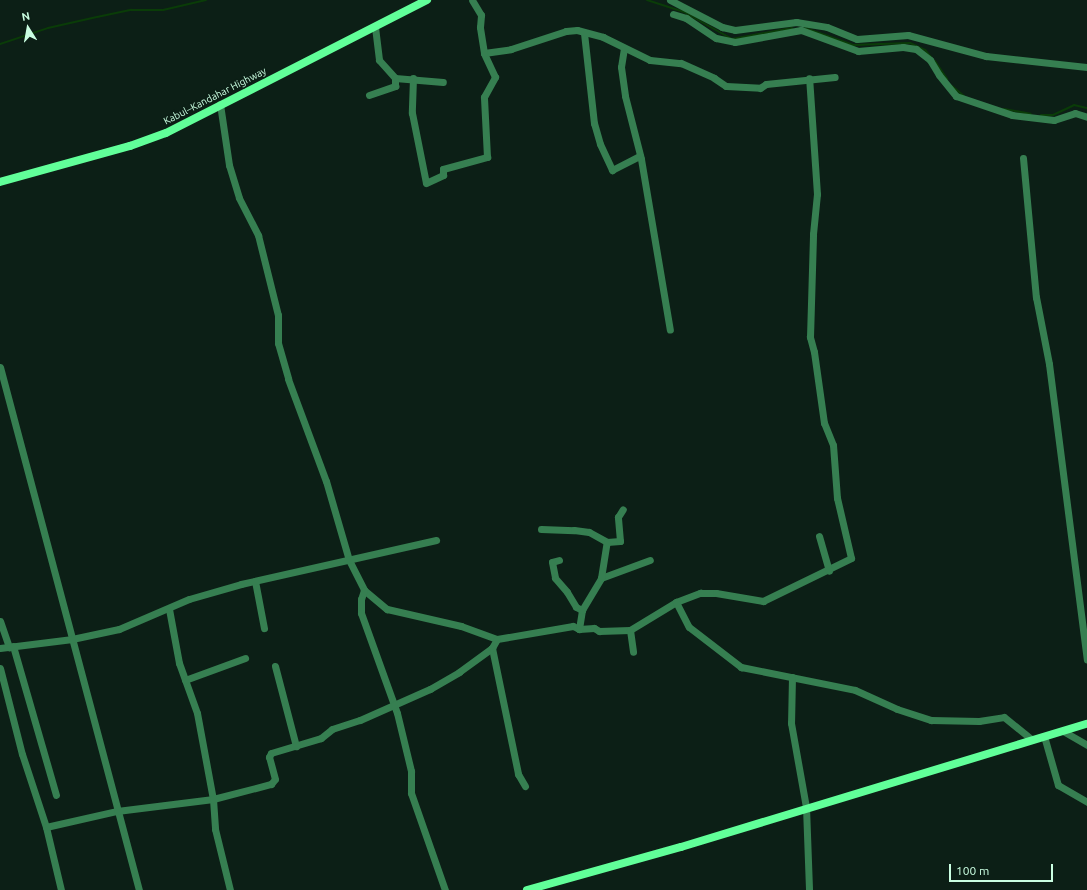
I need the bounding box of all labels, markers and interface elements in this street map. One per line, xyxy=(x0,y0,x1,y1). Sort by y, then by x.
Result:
north arrow xyxy=(8,8,48,48)
text: N xyxy=(21,10,31,23)
street label: Kabul–Kandahar Highway xyxy=(162,65,268,127)
scale bar xyxy=(951,856,1055,882)
text: 100 m xyxy=(956,864,989,877)

